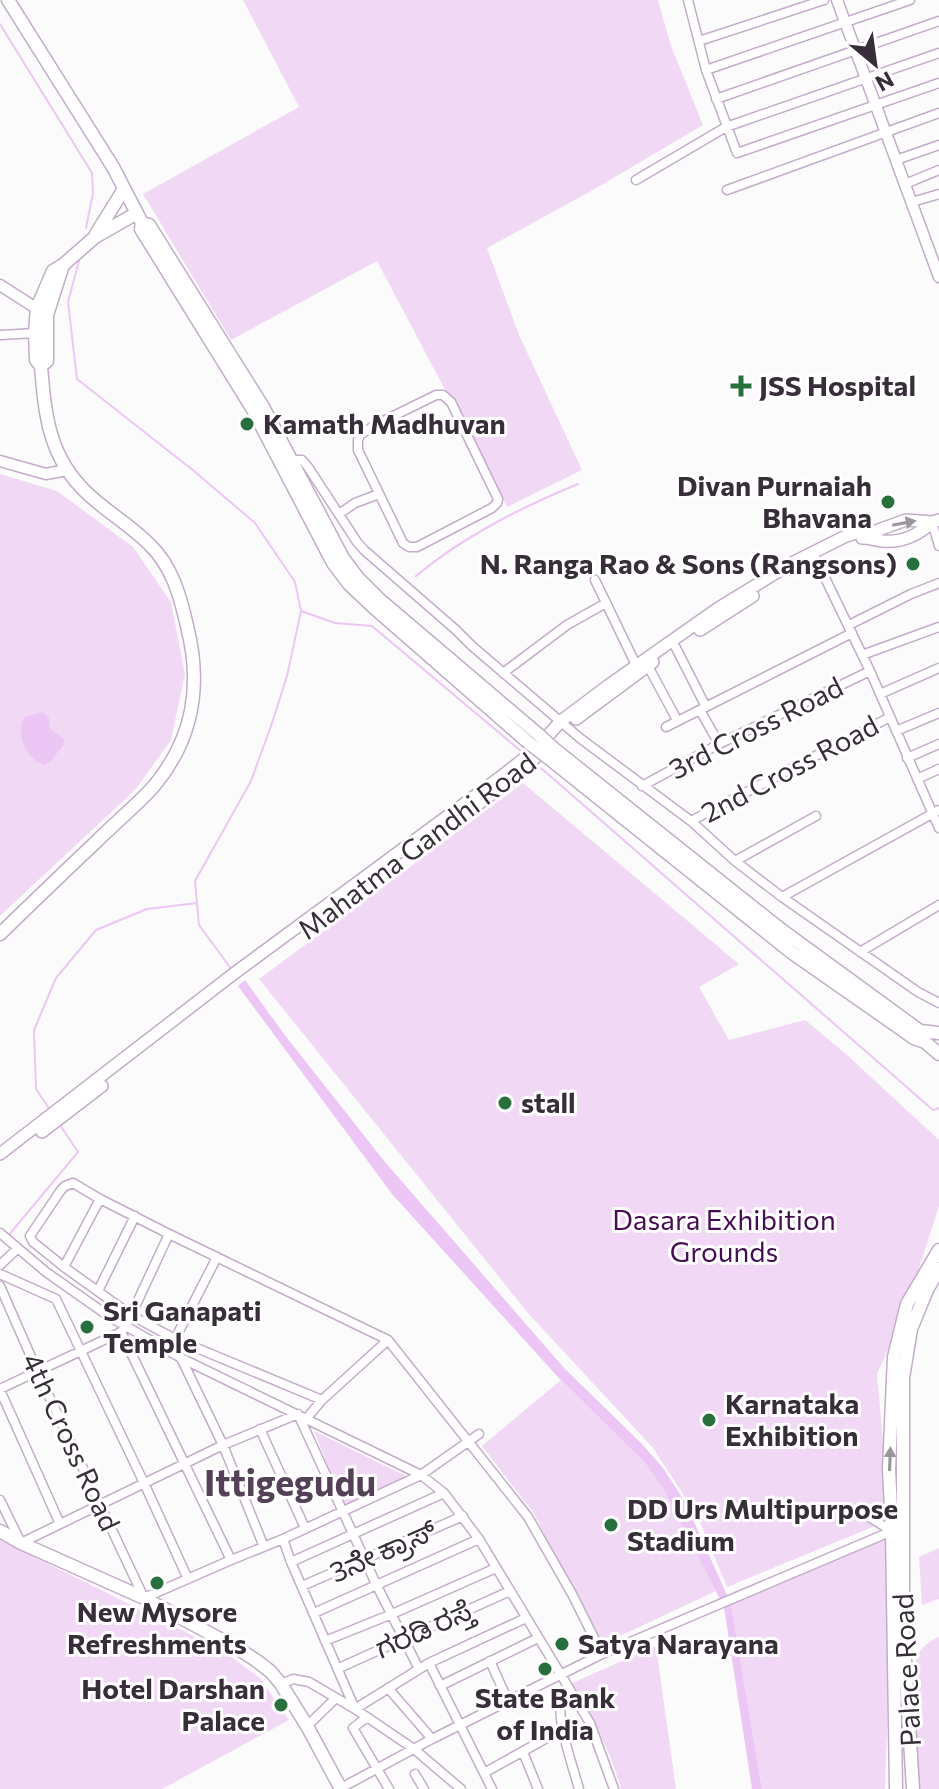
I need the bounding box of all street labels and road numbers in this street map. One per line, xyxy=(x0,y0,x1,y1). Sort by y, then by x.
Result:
street label: 3rd Cross Road xyxy=(663,669,848,786)
street label: 2nd Cross Road xyxy=(695,707,884,829)
street label: Mahatma Gandhi Road xyxy=(291,745,542,946)
street label: 4th Cross Road xyxy=(16,1347,128,1536)
street label: 3ನೆೇ ಕ್ರಾಸ್ xyxy=(324,1511,443,1591)
street label: ಗರಡಿ ರಸ್ತೆ xyxy=(370,1591,480,1667)
street label: Palace Road xyxy=(885,1593,927,1748)

